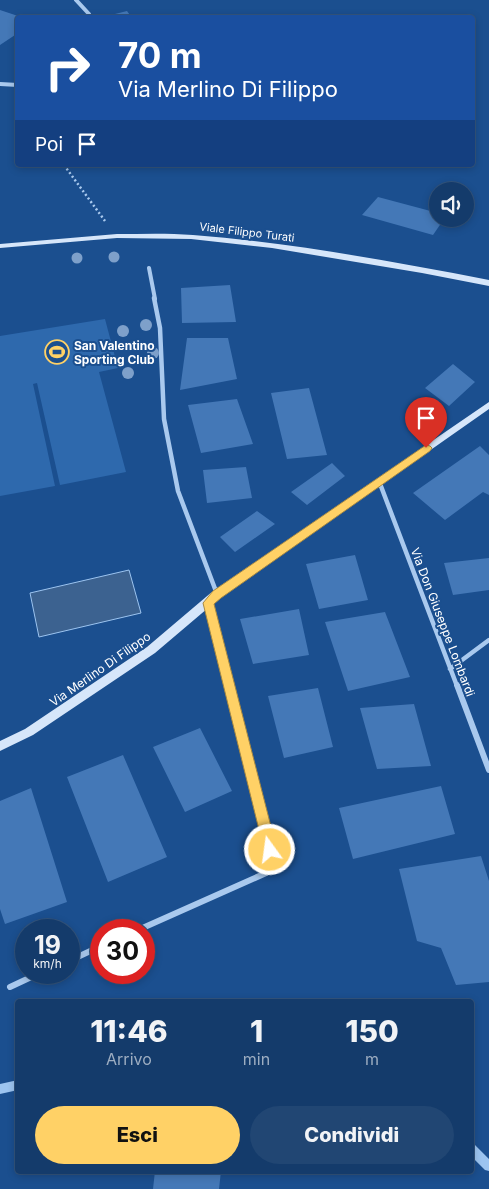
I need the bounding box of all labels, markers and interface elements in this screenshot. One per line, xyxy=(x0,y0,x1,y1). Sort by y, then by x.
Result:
text: 70 m xyxy=(118,34,202,76)
icon: right xyxy=(35,35,100,100)
text: Via Merlino Di Filippo xyxy=(118,76,338,102)
icon: arrive xyxy=(73,130,101,158)
text: Poi xyxy=(35,133,63,156)
map controls xyxy=(429,182,474,227)
button: sound xyxy=(429,182,474,227)
street label: Viale Filippo Turati xyxy=(199,219,295,245)
place label: San Valentino Sporting Club xyxy=(74,338,155,367)
sports icon: San Valentino Sporting Club xyxy=(44,339,70,365)
pin xyxy=(405,397,447,448)
icon: arrive xyxy=(412,404,440,432)
street label: Via Don Giuseppe Lombardi xyxy=(408,545,478,699)
street label: Via Merlino Di Filippo xyxy=(47,628,153,710)
position arrow xyxy=(243,823,295,875)
speed limit sign: 30 xyxy=(90,919,155,984)
text: 19 xyxy=(34,930,61,960)
text: km/h xyxy=(33,956,62,971)
text: 11:46 xyxy=(90,1013,168,1049)
text: 1 xyxy=(250,1013,263,1049)
text: 150 xyxy=(345,1013,399,1049)
text: Arrivo xyxy=(106,1049,152,1069)
text: min xyxy=(243,1049,270,1069)
text: m xyxy=(365,1049,379,1069)
button: Esci xyxy=(35,1106,240,1164)
button: Condividi xyxy=(250,1106,454,1164)

